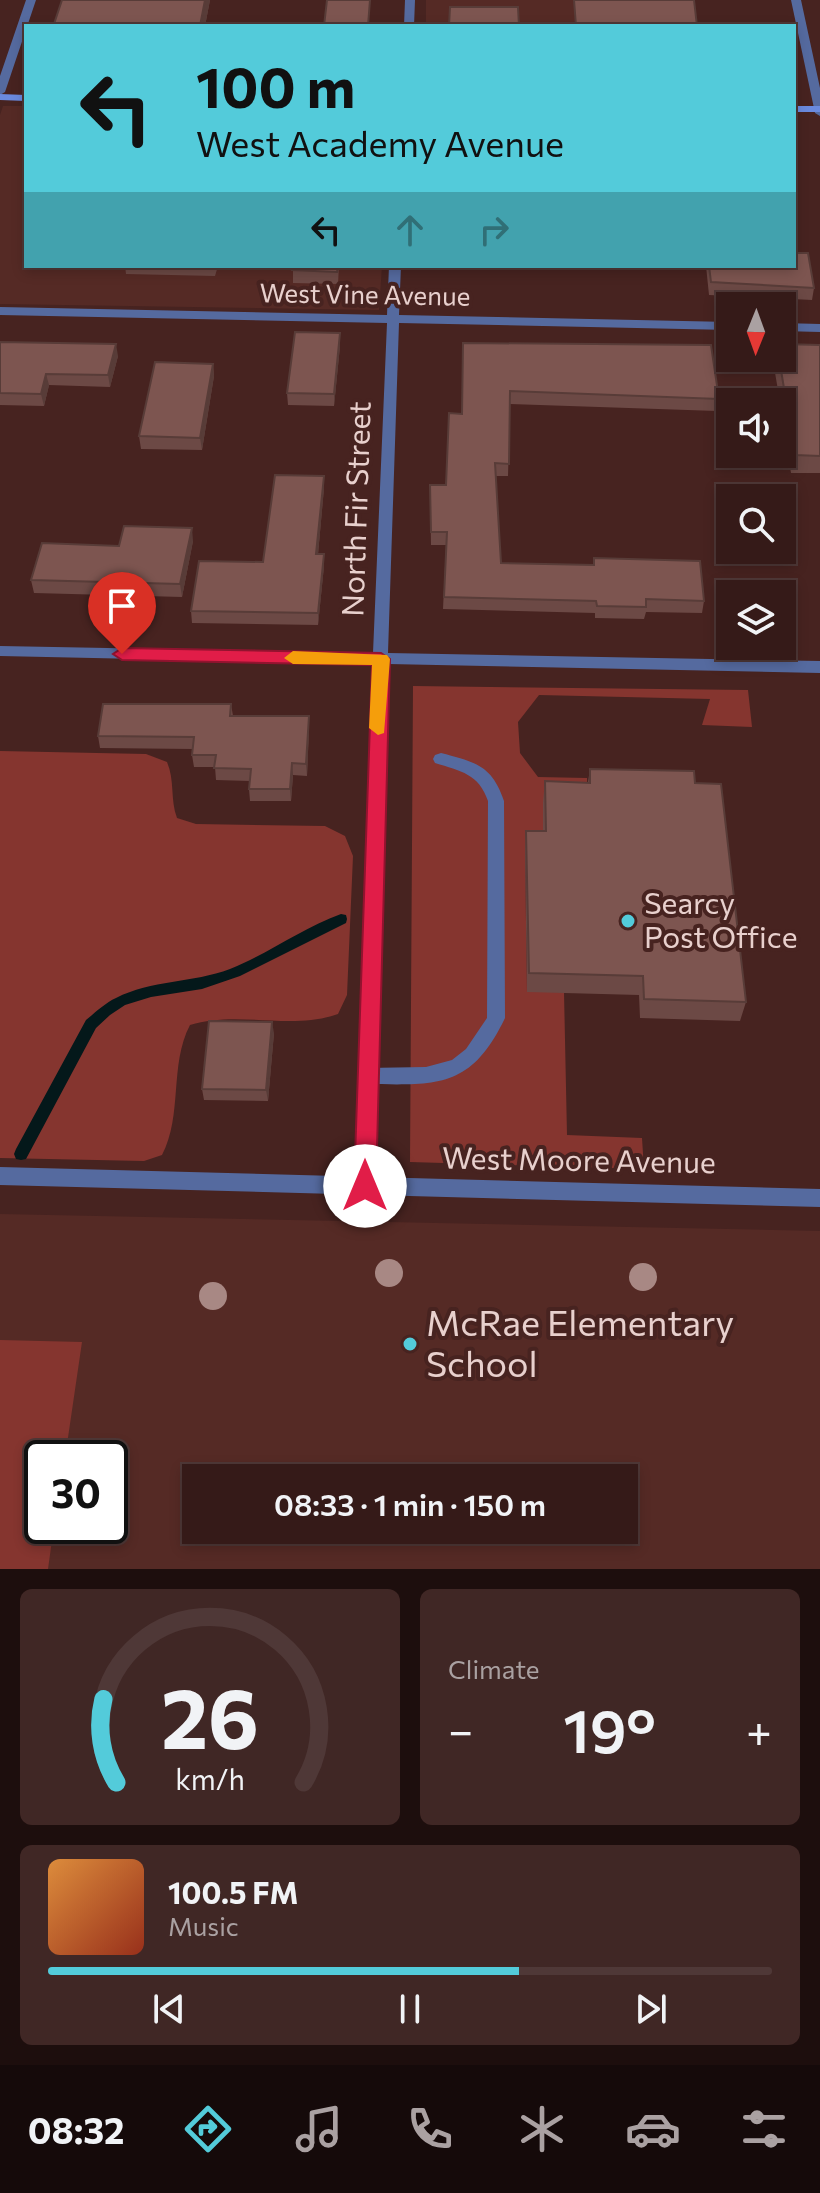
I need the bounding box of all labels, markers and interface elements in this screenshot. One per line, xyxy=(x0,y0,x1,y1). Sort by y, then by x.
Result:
text: 100 m xyxy=(196,51,355,120)
icon: left xyxy=(64,56,168,160)
text: West Academy Avenue xyxy=(196,120,564,164)
icon: left xyxy=(304,208,348,252)
icon: ahead xyxy=(388,208,432,252)
icon: right xyxy=(472,208,516,252)
street label: West Vine Avenue xyxy=(259,276,471,311)
north arrow xyxy=(716,292,796,372)
map controls xyxy=(716,292,796,660)
button: sound xyxy=(716,388,796,468)
street label: North Fir Street xyxy=(332,401,377,617)
button: search xyxy=(716,484,796,564)
pin xyxy=(88,572,156,654)
button: layers xyxy=(716,580,796,660)
icon: arrive xyxy=(100,584,144,628)
place label: Searcy Post Office xyxy=(644,883,797,954)
marker: Searcy Post Office xyxy=(619,912,637,930)
street label: West Moore Avenue xyxy=(442,1138,716,1179)
position arrow xyxy=(323,1144,407,1228)
place label: McRae Elementary School xyxy=(426,1299,734,1384)
marker: McRae Elementary School xyxy=(401,1335,419,1353)
speed limit sign: 30 xyxy=(24,1440,128,1544)
text: 08:33 · 1 min · 150 m xyxy=(274,1485,546,1522)
text: Climate xyxy=(448,1653,540,1684)
text: 26 xyxy=(161,1664,259,1766)
text: 19° xyxy=(563,1692,656,1765)
text: − xyxy=(448,1702,473,1756)
text: + xyxy=(746,1702,772,1756)
text: km/h xyxy=(175,1761,245,1796)
text: 100.5 FM xyxy=(168,1873,298,1910)
text: Music xyxy=(168,1910,239,1941)
icon: previous xyxy=(147,1987,191,2031)
icon: pause xyxy=(388,1987,432,2031)
icon: next xyxy=(629,1987,673,2031)
icon: directions xyxy=(180,2101,236,2157)
icon: music xyxy=(291,2101,347,2157)
icon: phone xyxy=(402,2101,458,2157)
icon: climate xyxy=(514,2101,570,2157)
icon: car xyxy=(625,2101,681,2157)
icon: filters xyxy=(736,2101,792,2157)
text: 08:32 xyxy=(28,2107,125,2151)

